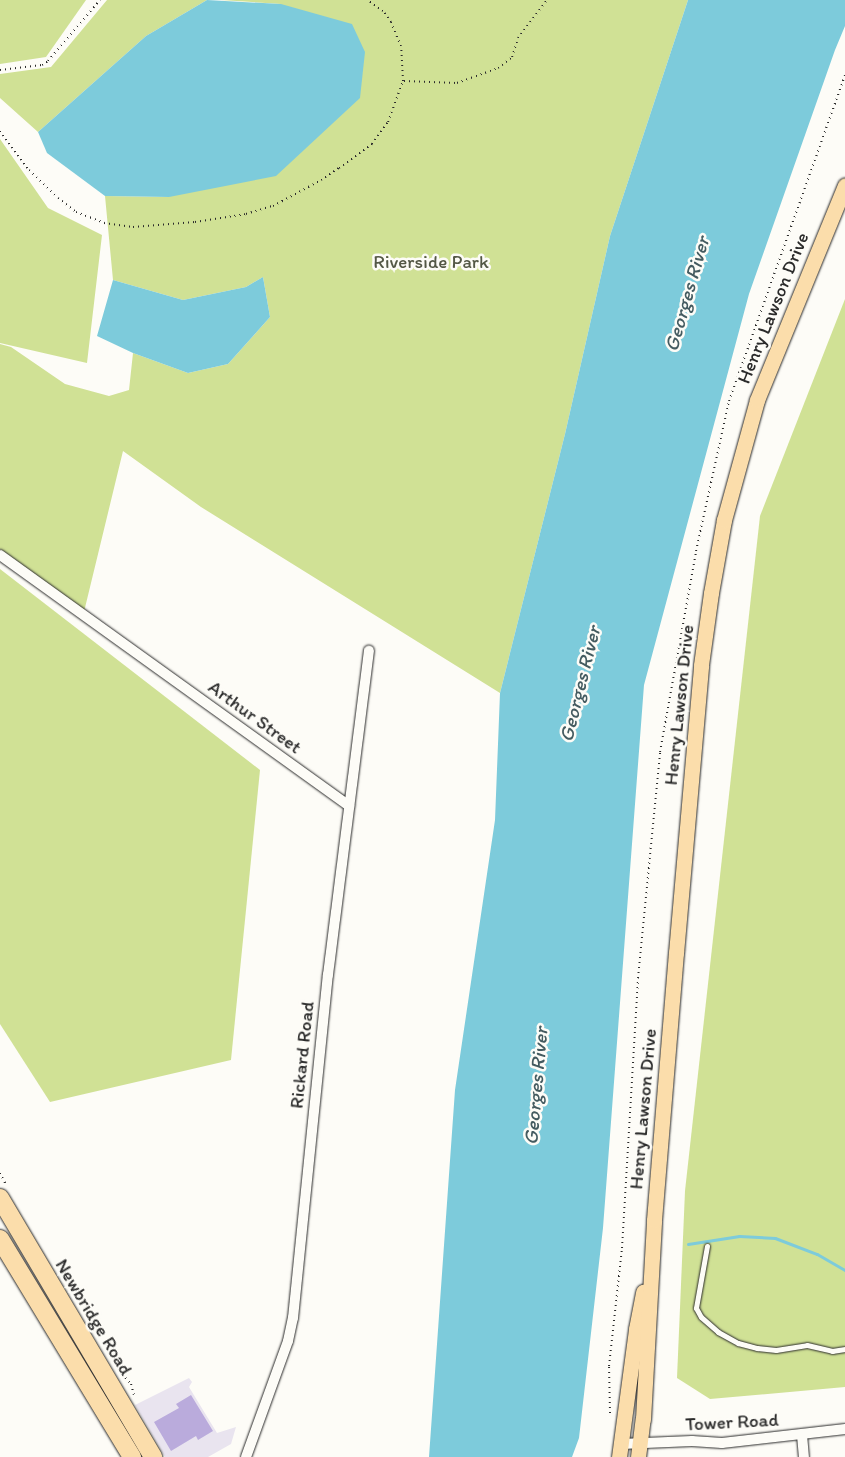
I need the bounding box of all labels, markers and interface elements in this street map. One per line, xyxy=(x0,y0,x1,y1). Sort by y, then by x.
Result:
street label: Henry Lawson Drive xyxy=(732,229,814,387)
water label: Georges River xyxy=(659,234,715,354)
park label: Riverside Park xyxy=(373,251,489,273)
street label: Henry Lawson Drive xyxy=(659,623,699,787)
water label: Georges River xyxy=(554,624,606,744)
street label: Arthur Street xyxy=(204,676,306,758)
street label: Rickard Road xyxy=(285,1000,319,1110)
water label: Georges River xyxy=(519,1026,553,1146)
street label: Henry Lawson Drive xyxy=(625,1027,661,1191)
street label: Newbridge Road xyxy=(50,1255,138,1379)
street label: Tower Road xyxy=(685,1408,779,1436)

